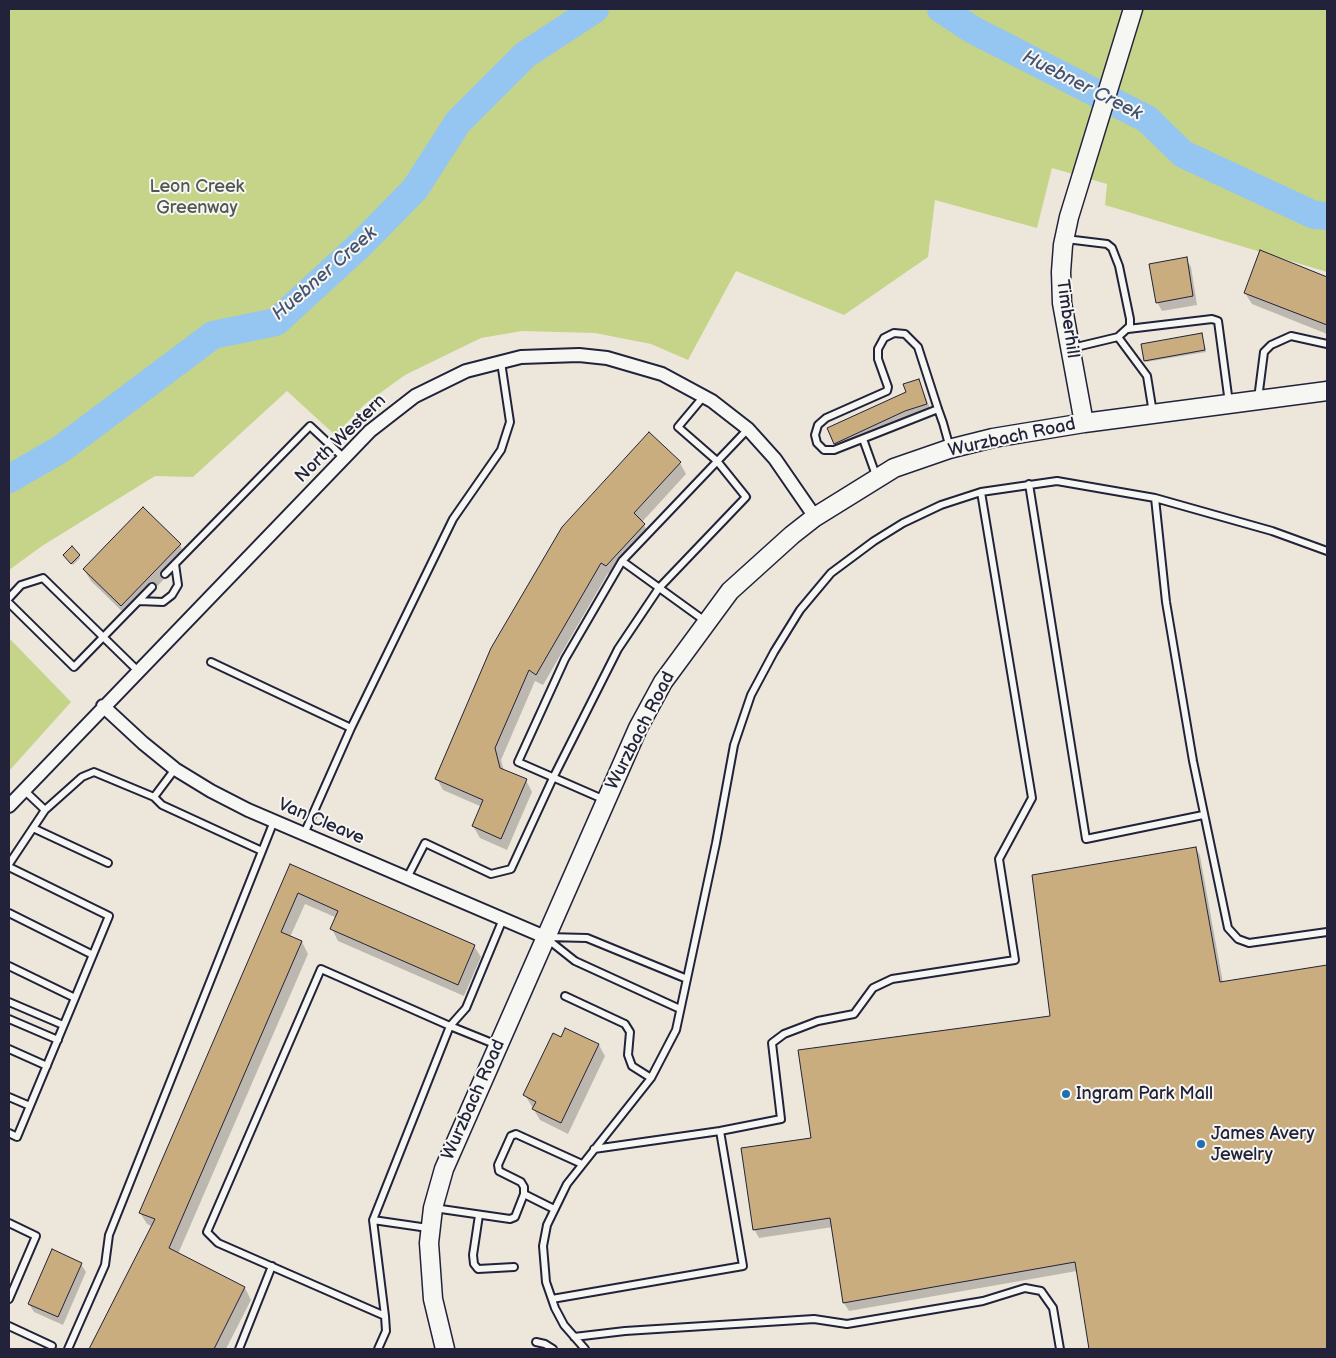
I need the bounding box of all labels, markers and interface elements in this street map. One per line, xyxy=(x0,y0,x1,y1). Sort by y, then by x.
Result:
water label: Huebner Creek xyxy=(1018,46,1146,126)
park label: Leon Creek Greenway xyxy=(150,176,244,218)
water label: Huebner Creek xyxy=(268,222,382,326)
street label: Timberhill xyxy=(1051,278,1083,360)
street label: North Western xyxy=(291,390,391,488)
street label: Wurzbach Road xyxy=(946,414,1078,462)
street label: Wurzbach Road xyxy=(602,668,680,794)
street label: Van Cleave xyxy=(275,794,367,850)
street label: Wurzbach Road xyxy=(438,1036,510,1164)
place label: Ingram Park Mall xyxy=(1076,1083,1213,1105)
marker: Ingram Park Mall xyxy=(1060,1088,1072,1100)
place label: James Avery Jewelry xyxy=(1211,1123,1315,1166)
marker: James Avery Jewelry xyxy=(1195,1138,1207,1150)

